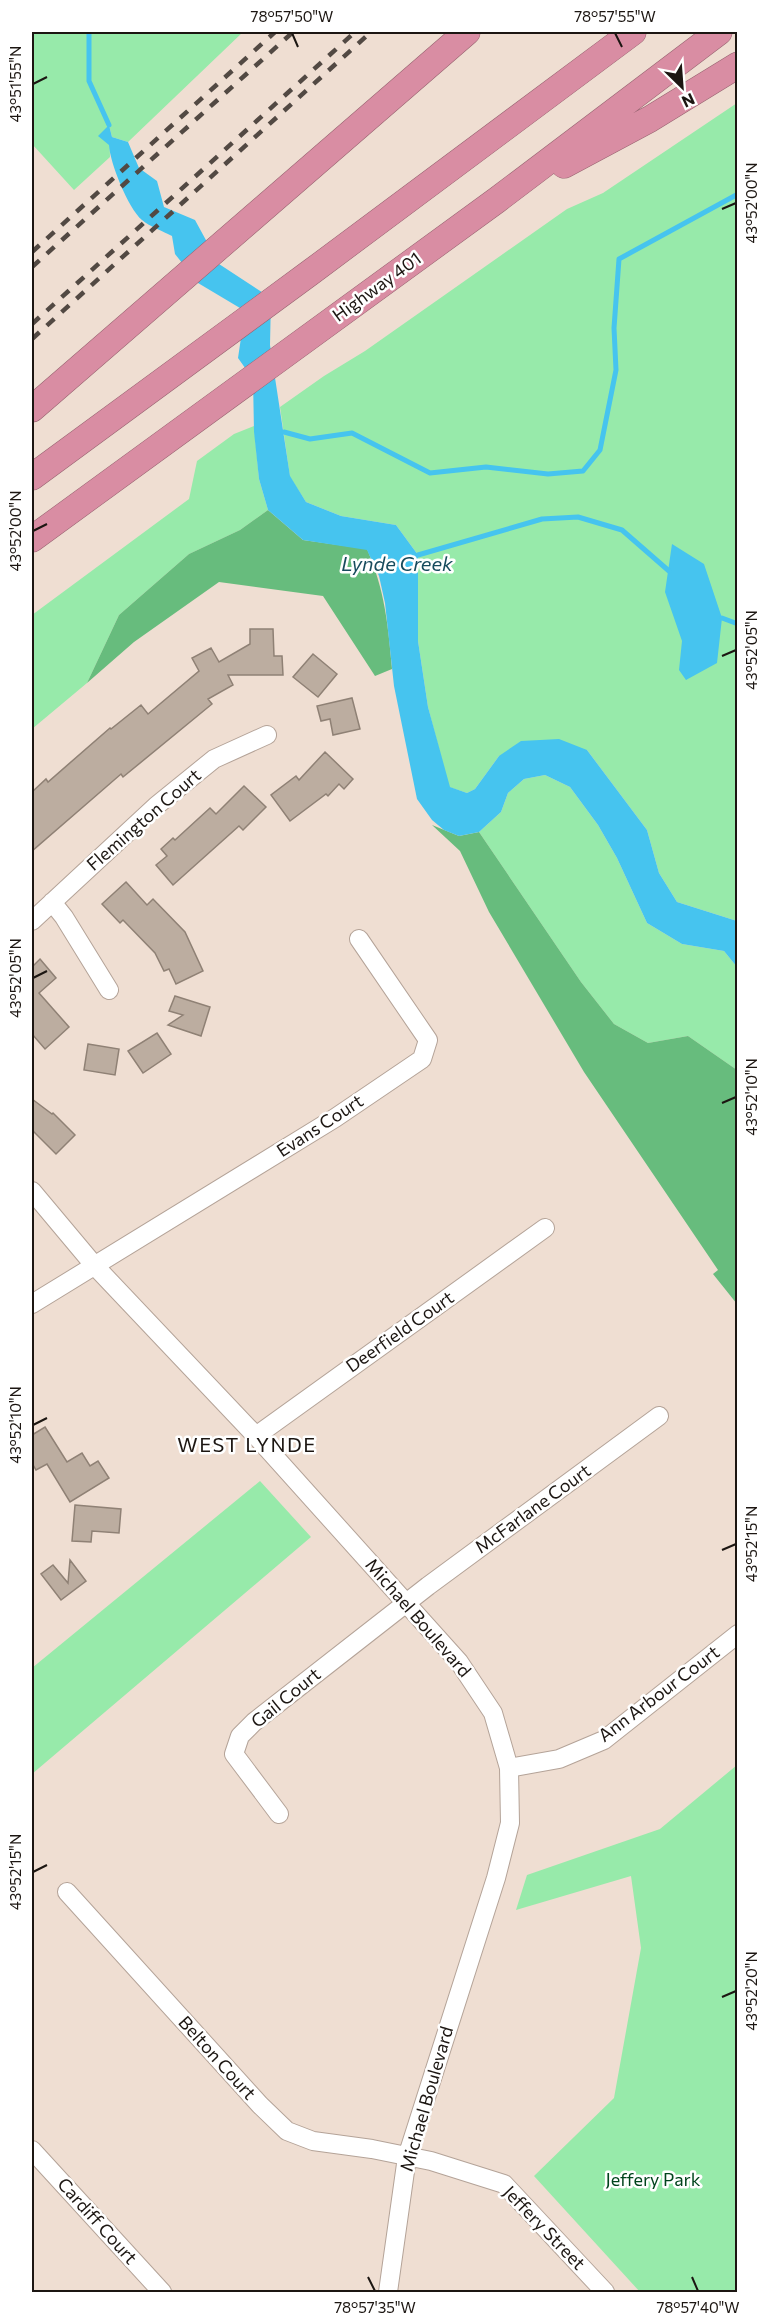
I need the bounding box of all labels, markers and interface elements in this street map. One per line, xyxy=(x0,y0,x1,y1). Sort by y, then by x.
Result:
text: 78°57'50"W xyxy=(251,7,333,25)
text: 78°57'55"W xyxy=(574,7,656,25)
text: 43°51'55"N xyxy=(6,46,24,122)
north arrow xyxy=(652,57,712,117)
text: N xyxy=(679,90,698,112)
text: 43°52'00"N xyxy=(742,162,760,244)
street label: Highway 401 xyxy=(328,247,425,326)
text: 43°52'00"N xyxy=(6,490,24,572)
water label: Lynde Creek xyxy=(341,551,454,575)
text: 43°52'05"N xyxy=(742,610,760,690)
street label: Flemington Court xyxy=(82,764,205,875)
text: 43°52'05"N xyxy=(6,938,24,1018)
text: 43°52'10"N xyxy=(742,1058,760,1136)
street label: Evans Court xyxy=(272,1089,367,1161)
street label: Deerfield Court xyxy=(341,1286,458,1377)
text: 43°52'10"N xyxy=(6,1386,24,1464)
district label: WEST LYNDE xyxy=(177,1432,317,1456)
street label: McFarlane Court xyxy=(470,1459,595,1558)
text: 43°52'15"N xyxy=(742,1506,760,1582)
street label: Michael Boulevard xyxy=(361,1554,476,1681)
street label: Ann Arbour Court xyxy=(594,1641,723,1746)
street label: Gail Court xyxy=(246,1663,325,1732)
text: 43°52'15"N xyxy=(6,1834,24,1910)
text: 43°52'20"N xyxy=(742,1951,760,2031)
street label: Belton Court xyxy=(174,2011,261,2104)
street label: Michael Boulevard xyxy=(395,2024,457,2174)
park label: Jeffery Park xyxy=(605,2168,701,2190)
street label: Cardiff Court xyxy=(53,2173,142,2268)
street label: Jeffery Street xyxy=(499,2181,590,2274)
text: 78°57'35"W xyxy=(334,2298,416,2316)
text: 78°57'40"W xyxy=(656,2298,740,2316)

